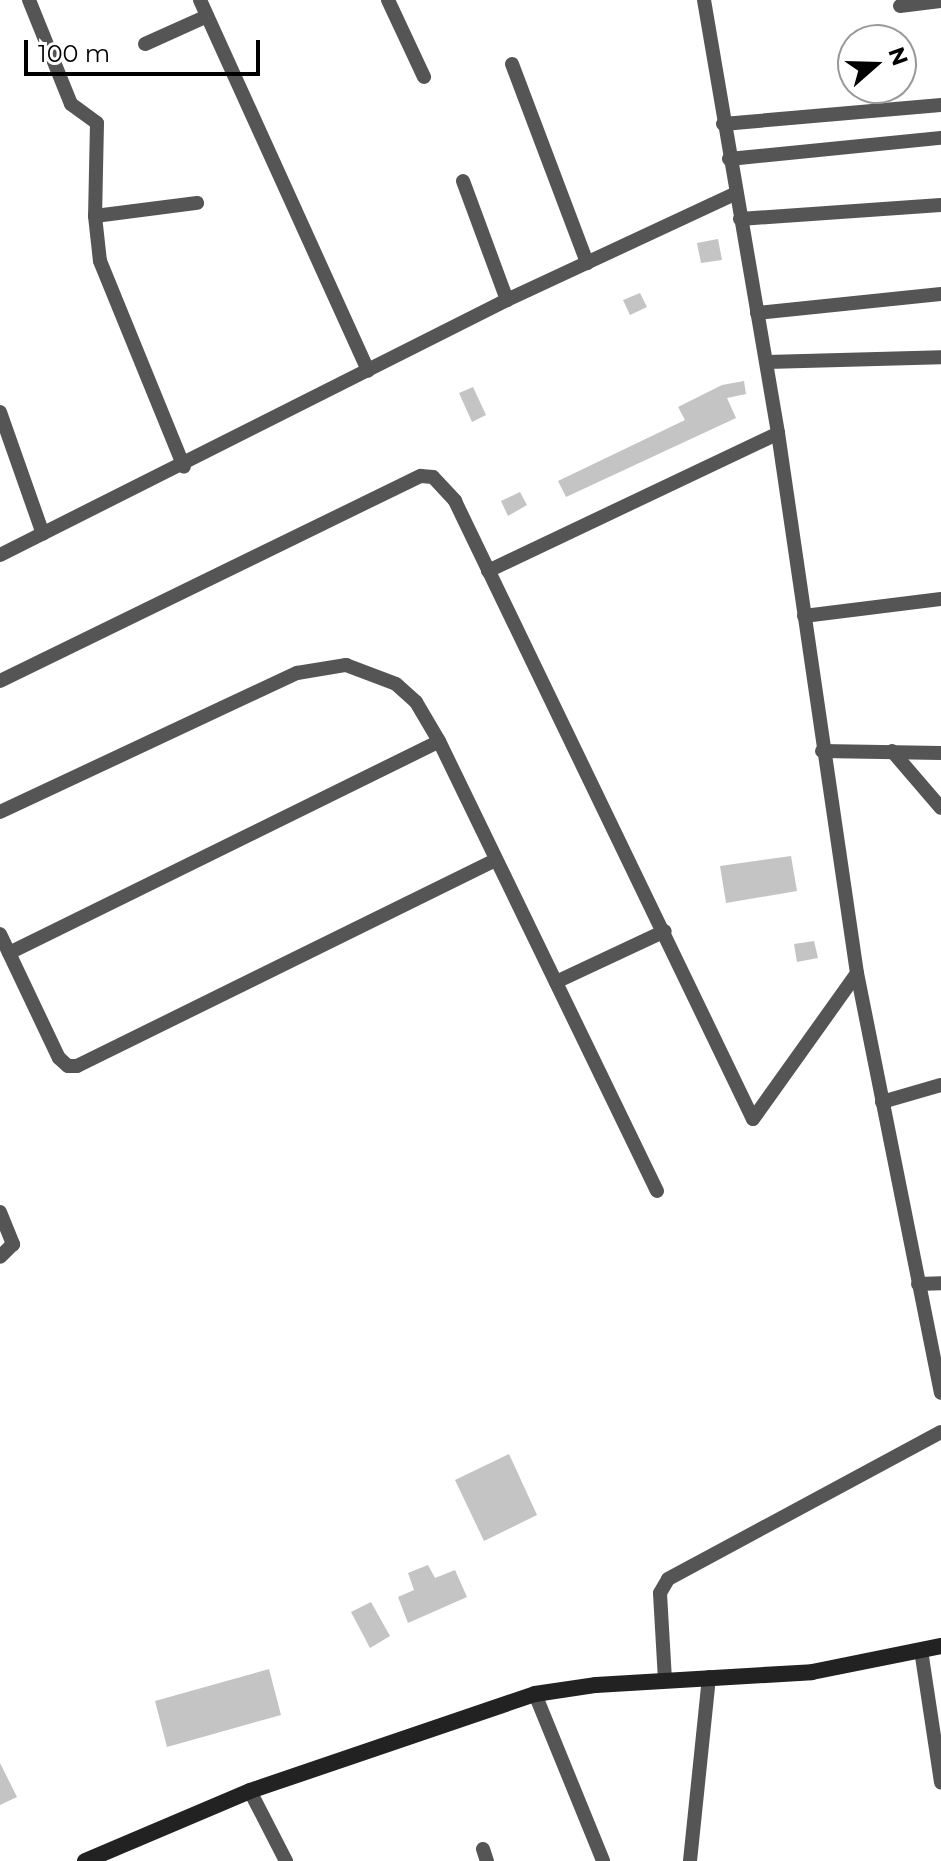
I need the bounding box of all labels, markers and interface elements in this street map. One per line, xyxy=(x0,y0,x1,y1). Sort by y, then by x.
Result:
scale bar xyxy=(28,24,264,74)
north arrow xyxy=(837,24,917,104)
text: 100 m xyxy=(38,39,110,68)
text: N xyxy=(882,43,914,69)

